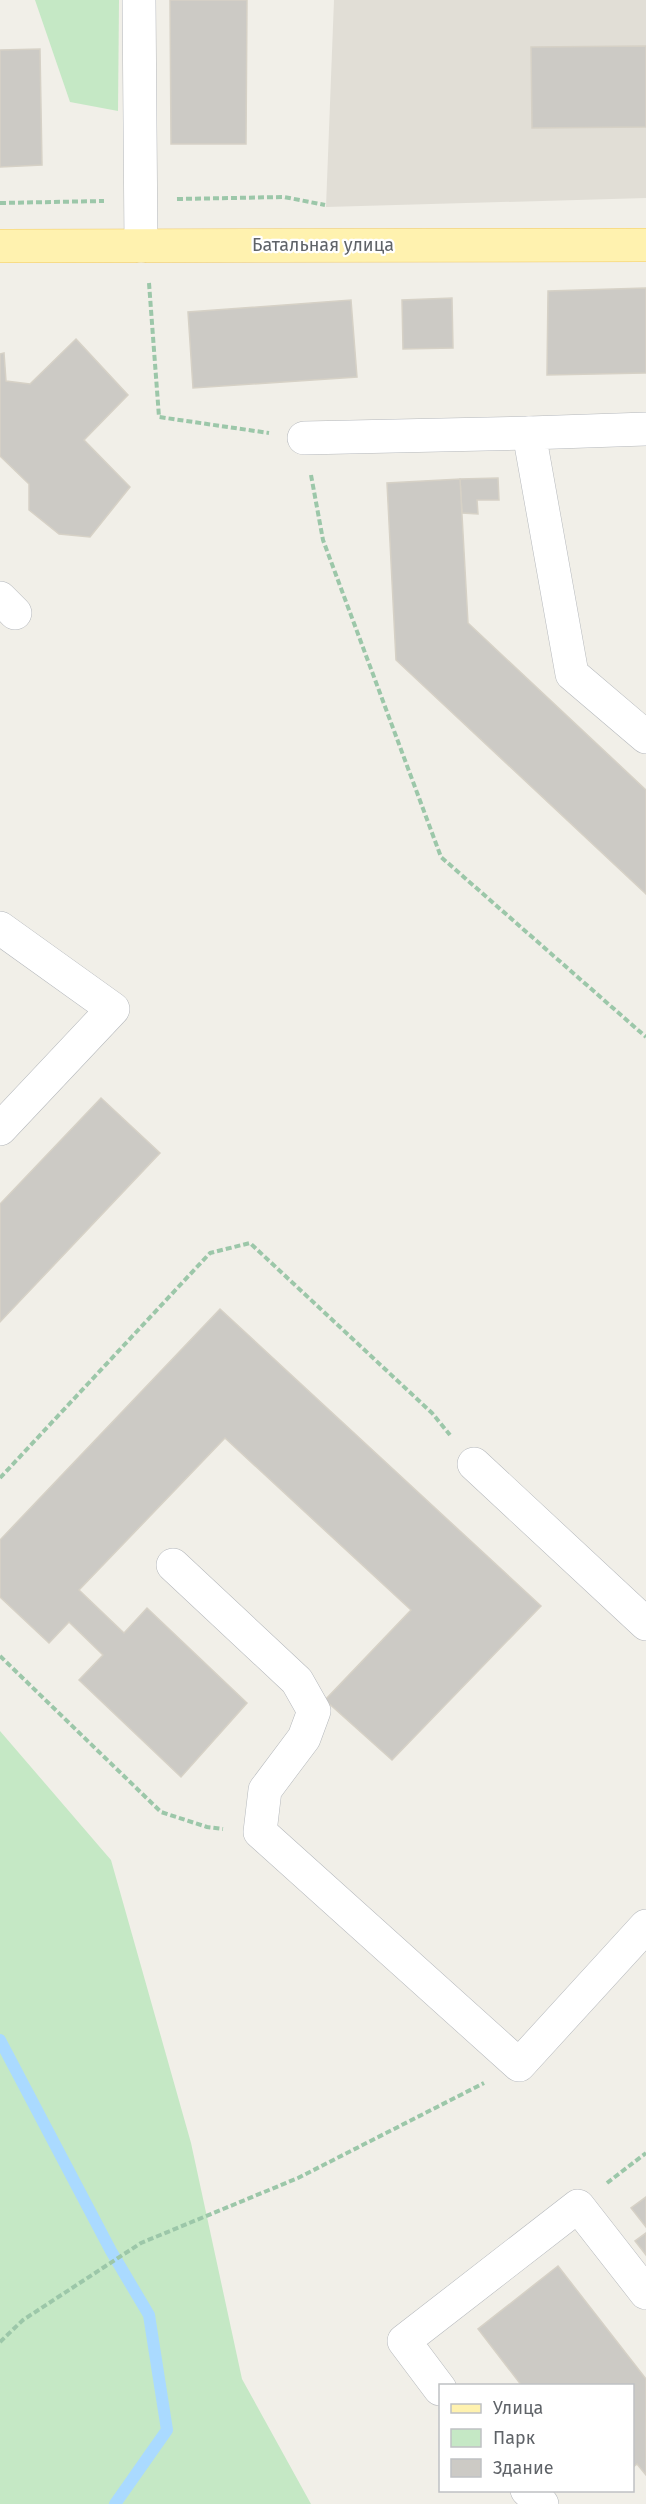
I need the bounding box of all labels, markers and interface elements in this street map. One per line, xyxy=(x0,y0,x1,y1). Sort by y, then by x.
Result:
street label: Батальная улица xyxy=(252,234,394,256)
legend xyxy=(439,2384,634,2492)
text: Улица xyxy=(493,2397,543,2419)
text: Парк xyxy=(493,2427,536,2449)
text: Здание xyxy=(493,2457,554,2479)

